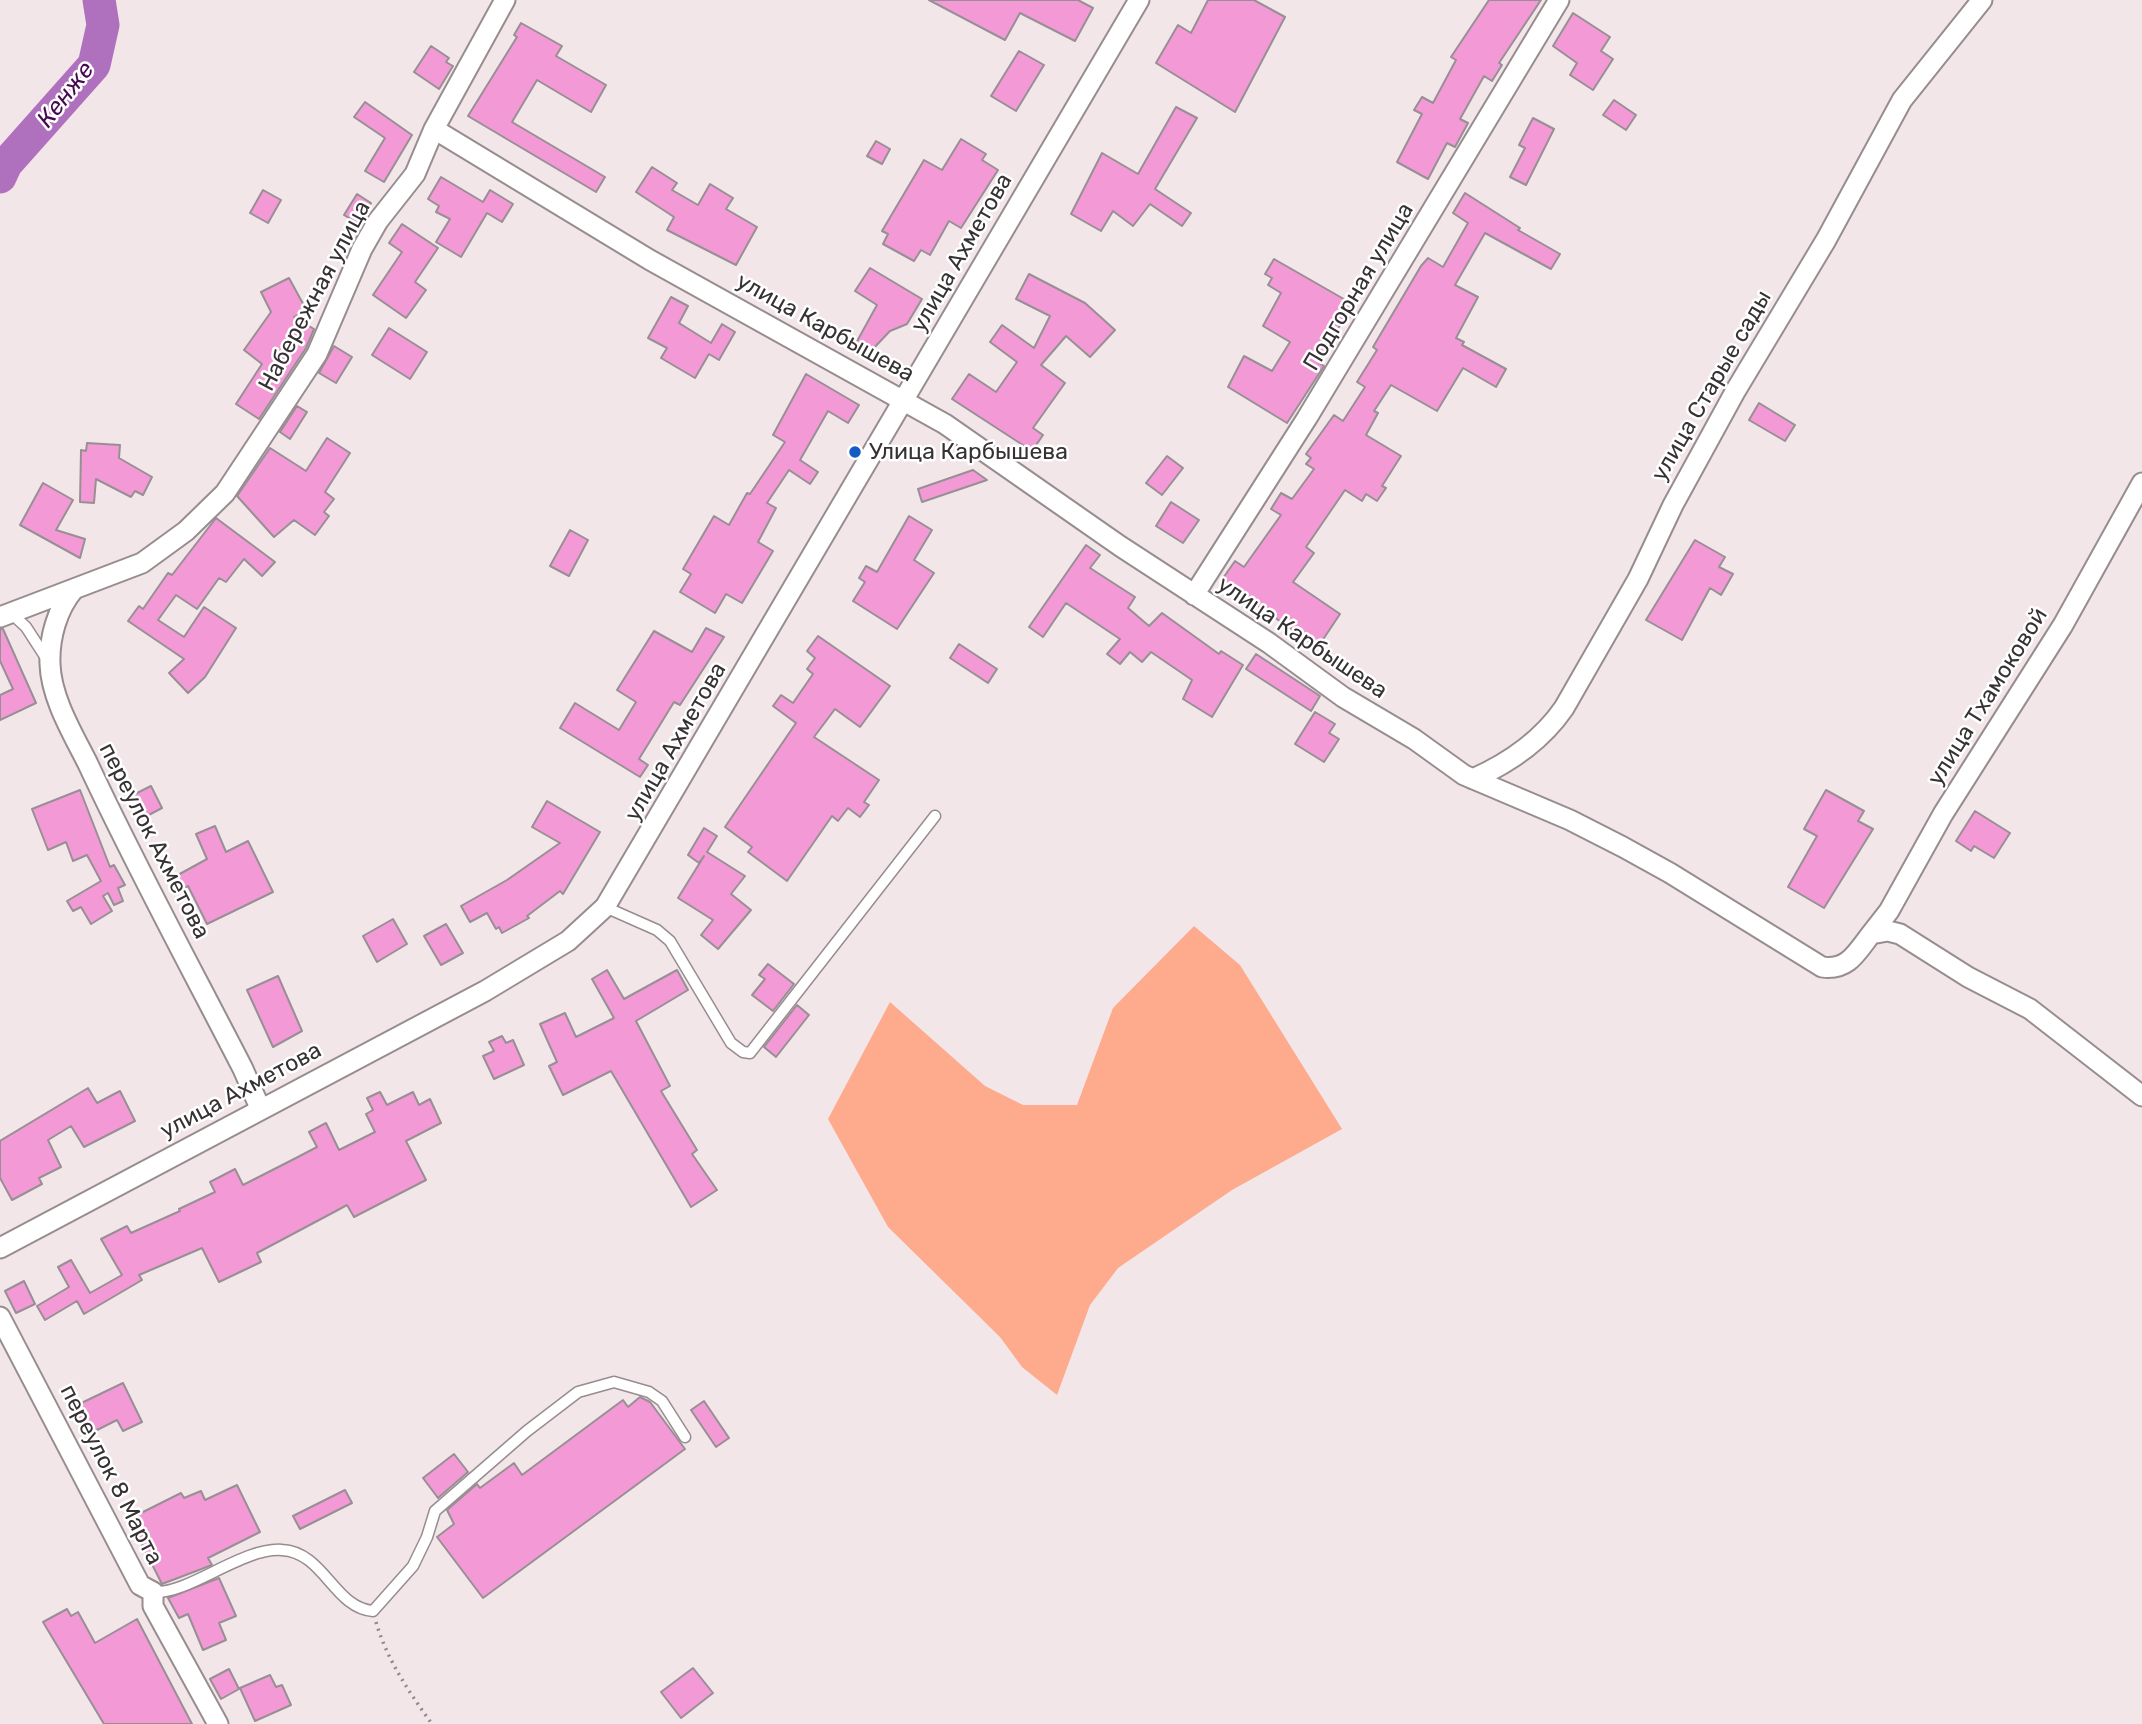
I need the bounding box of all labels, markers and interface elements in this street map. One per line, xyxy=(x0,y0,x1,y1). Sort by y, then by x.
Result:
water label: Кенже xyxy=(31,56,101,134)
street label: улица Ахметова xyxy=(905,169,1019,337)
street label: Набережная улица xyxy=(253,196,377,396)
street label: Подгорная улица xyxy=(1298,198,1420,376)
street label: улица Карбышева xyxy=(731,268,919,388)
street label: улица Старые сады xyxy=(1646,286,1778,486)
place label: Улица Карбышева xyxy=(869,438,1068,466)
marker: Улица Карбышева xyxy=(847,444,863,460)
street label: улица Карбышева xyxy=(1212,571,1392,705)
street label: улица Тхамоковой xyxy=(1922,603,2054,791)
street label: улица Ахметова xyxy=(619,658,733,826)
street label: переулок Ахметова xyxy=(93,739,215,943)
street label: улица Ахметова xyxy=(156,1037,326,1145)
street label: переулок 8 Марта xyxy=(54,1380,168,1570)

